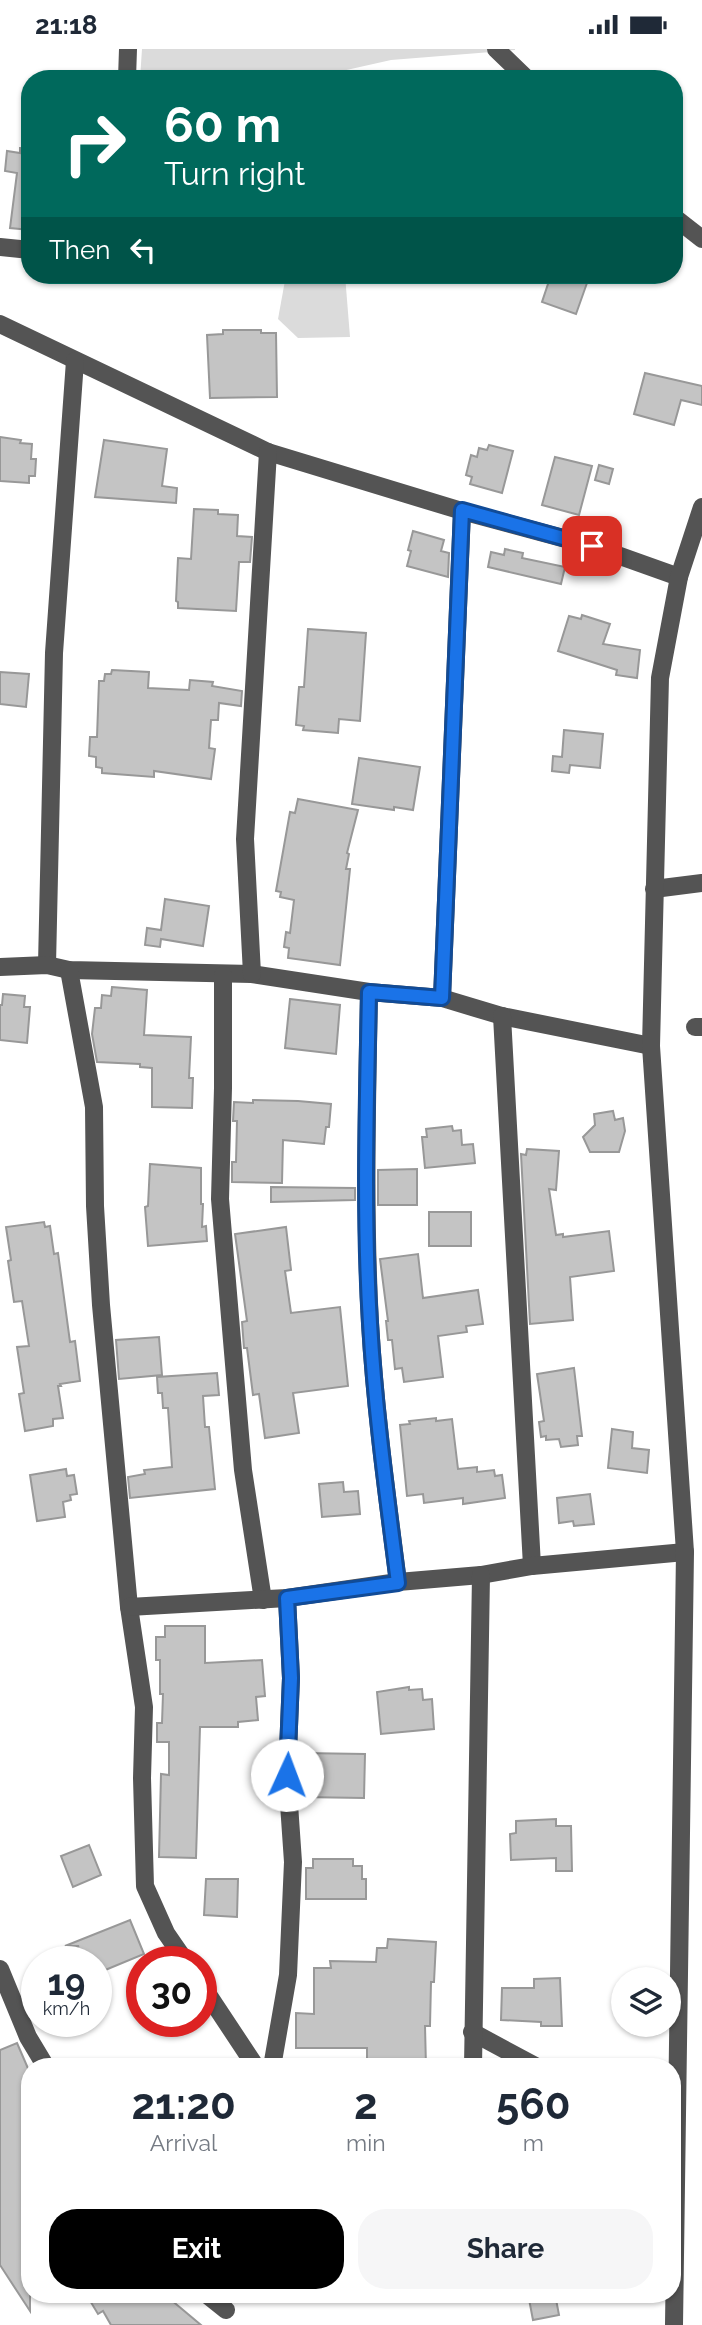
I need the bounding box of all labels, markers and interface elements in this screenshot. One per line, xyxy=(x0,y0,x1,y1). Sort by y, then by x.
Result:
text: 21:18 xyxy=(35,10,97,40)
text: 60 m xyxy=(164,96,281,153)
icon: right xyxy=(49,98,140,189)
text: Turn right xyxy=(164,155,305,192)
icon: left xyxy=(124,231,162,269)
text: Then xyxy=(49,235,110,265)
pin xyxy=(562,516,622,576)
icon: arrive xyxy=(573,527,611,565)
position arrow xyxy=(250,1738,324,1812)
speed limit sign: 30 xyxy=(126,1946,217,2037)
text: 19 xyxy=(48,1962,85,2003)
map controls xyxy=(611,1967,681,2037)
button: layers xyxy=(611,1967,681,2037)
text: km/h xyxy=(43,1998,90,2019)
text: 21:20 xyxy=(131,2080,236,2129)
text: 2 xyxy=(354,2080,378,2129)
text: 560 xyxy=(496,2080,571,2129)
text: Arrival xyxy=(150,2129,217,2156)
text: min xyxy=(346,2129,386,2156)
text: m xyxy=(523,2129,544,2156)
button: Exit xyxy=(49,2209,344,2289)
button: Share xyxy=(358,2209,653,2289)

